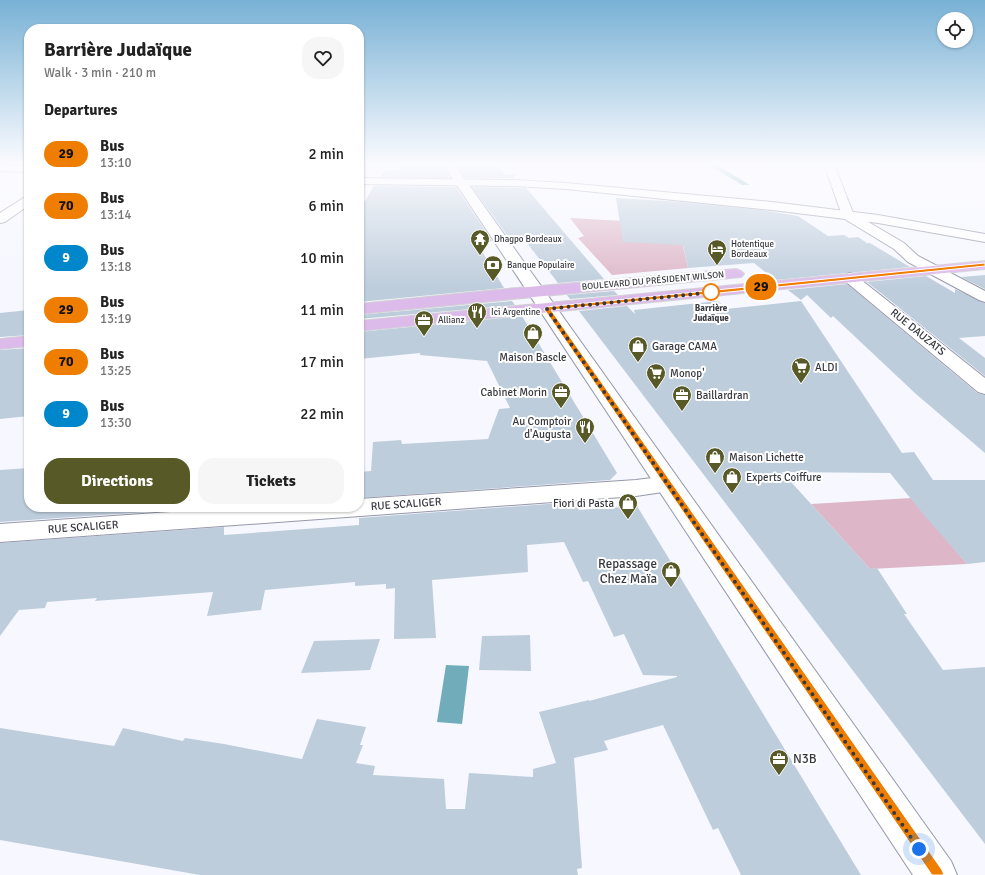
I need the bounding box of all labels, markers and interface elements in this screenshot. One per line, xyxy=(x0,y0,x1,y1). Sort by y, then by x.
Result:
map controls xyxy=(937,12,973,48)
button: locate xyxy=(937,12,973,48)
button: heart xyxy=(302,37,344,79)
text: Barrière Judaïque xyxy=(44,38,192,62)
text: Walk · 3 min · 210 m xyxy=(44,65,156,81)
text: Departures xyxy=(44,101,117,119)
text: Bus xyxy=(100,137,124,155)
text: 29 xyxy=(58,145,74,162)
text: 2 min xyxy=(308,145,344,163)
text: 13:10 xyxy=(100,155,132,171)
text: Bus xyxy=(100,189,124,207)
text: 70 xyxy=(58,197,74,214)
text: 6 min xyxy=(308,197,344,215)
text: 13:14 xyxy=(100,207,132,223)
temple icon: Dhagpo Bordeaux xyxy=(469,228,491,256)
place label: Dhagpo Bordeaux xyxy=(494,234,563,245)
hotel icon: Hotentique Bordeaux xyxy=(706,238,728,266)
place label: Hotentique Bordeaux xyxy=(731,239,774,260)
text: Bus xyxy=(100,241,124,259)
text: 9 xyxy=(62,249,70,266)
text: 10 min xyxy=(300,249,344,267)
bank icon: Banque Populaire xyxy=(482,254,504,282)
text: 13:18 xyxy=(100,259,132,275)
place label: Banque Populaire xyxy=(507,260,575,271)
street label: BOULEVARD DU PRÉSIDENT WILSON xyxy=(581,267,725,293)
line badge: 29 xyxy=(743,274,779,300)
text: 29 xyxy=(753,278,769,295)
marker: Barrière Judaïque xyxy=(702,283,720,301)
text: Bus xyxy=(100,293,124,311)
text: 29 xyxy=(58,301,74,318)
text: 11 min xyxy=(300,301,344,319)
restaurant icon: Ici Argentine xyxy=(466,301,488,329)
place label: Barrière Judaïque xyxy=(693,303,729,324)
street label: RUE DAUZATS xyxy=(888,306,948,358)
place label: Ici Argentine xyxy=(491,307,541,318)
office icon: Allianz xyxy=(413,309,435,337)
text: 13:19 xyxy=(100,311,132,327)
place label: Allianz xyxy=(438,315,465,326)
shop icon: Maison Bascle xyxy=(522,322,544,350)
shop icon: Garage CAMA xyxy=(627,335,649,363)
place label: Garage CAMA xyxy=(652,340,717,353)
text: Bus xyxy=(100,345,124,363)
place label: Maison Bascle xyxy=(499,351,567,364)
text: 70 xyxy=(58,353,74,370)
text: 17 min xyxy=(300,353,344,371)
supermarket icon: ALDI xyxy=(790,356,812,384)
place label: ALDI xyxy=(815,361,838,374)
supermarket icon: Monop' xyxy=(645,362,667,390)
text: 13:25 xyxy=(100,363,132,379)
place label: Monop' xyxy=(670,367,704,380)
office icon: Cabinet Morin xyxy=(550,381,572,409)
office icon: Baillardran xyxy=(671,384,693,412)
place label: Cabinet Morin xyxy=(480,386,547,399)
place label: Baillardran xyxy=(696,389,749,402)
text: Bus xyxy=(100,397,124,415)
text: 9 xyxy=(62,405,70,422)
text: 22 min xyxy=(300,405,344,423)
text: 13:30 xyxy=(100,415,132,431)
place label: Au Comptoir d'Augusta xyxy=(513,415,571,441)
restaurant icon: Au Comptoir d'Augusta xyxy=(574,416,596,444)
shop icon: Maison Lichette xyxy=(704,446,726,474)
place label: Maison Lichette xyxy=(729,451,804,464)
button: Directions xyxy=(44,458,190,504)
button: Tickets xyxy=(198,458,344,504)
shop icon: Experts Coiffure xyxy=(721,466,743,494)
place label: Experts Coiffure xyxy=(746,471,822,484)
shop icon: Fiori di Pasta xyxy=(617,492,639,520)
street label: RUE SCALIGER xyxy=(370,495,442,513)
place label: Fiori di Pasta xyxy=(553,497,614,510)
street label: RUE SCALIGER xyxy=(47,518,119,536)
place label: Repassage Chez Maïa xyxy=(598,556,657,587)
shop icon: Repassage Chez Maïa xyxy=(660,560,682,588)
office icon: N3B xyxy=(768,748,790,776)
place label: N3B xyxy=(793,751,817,767)
your location xyxy=(909,839,929,859)

